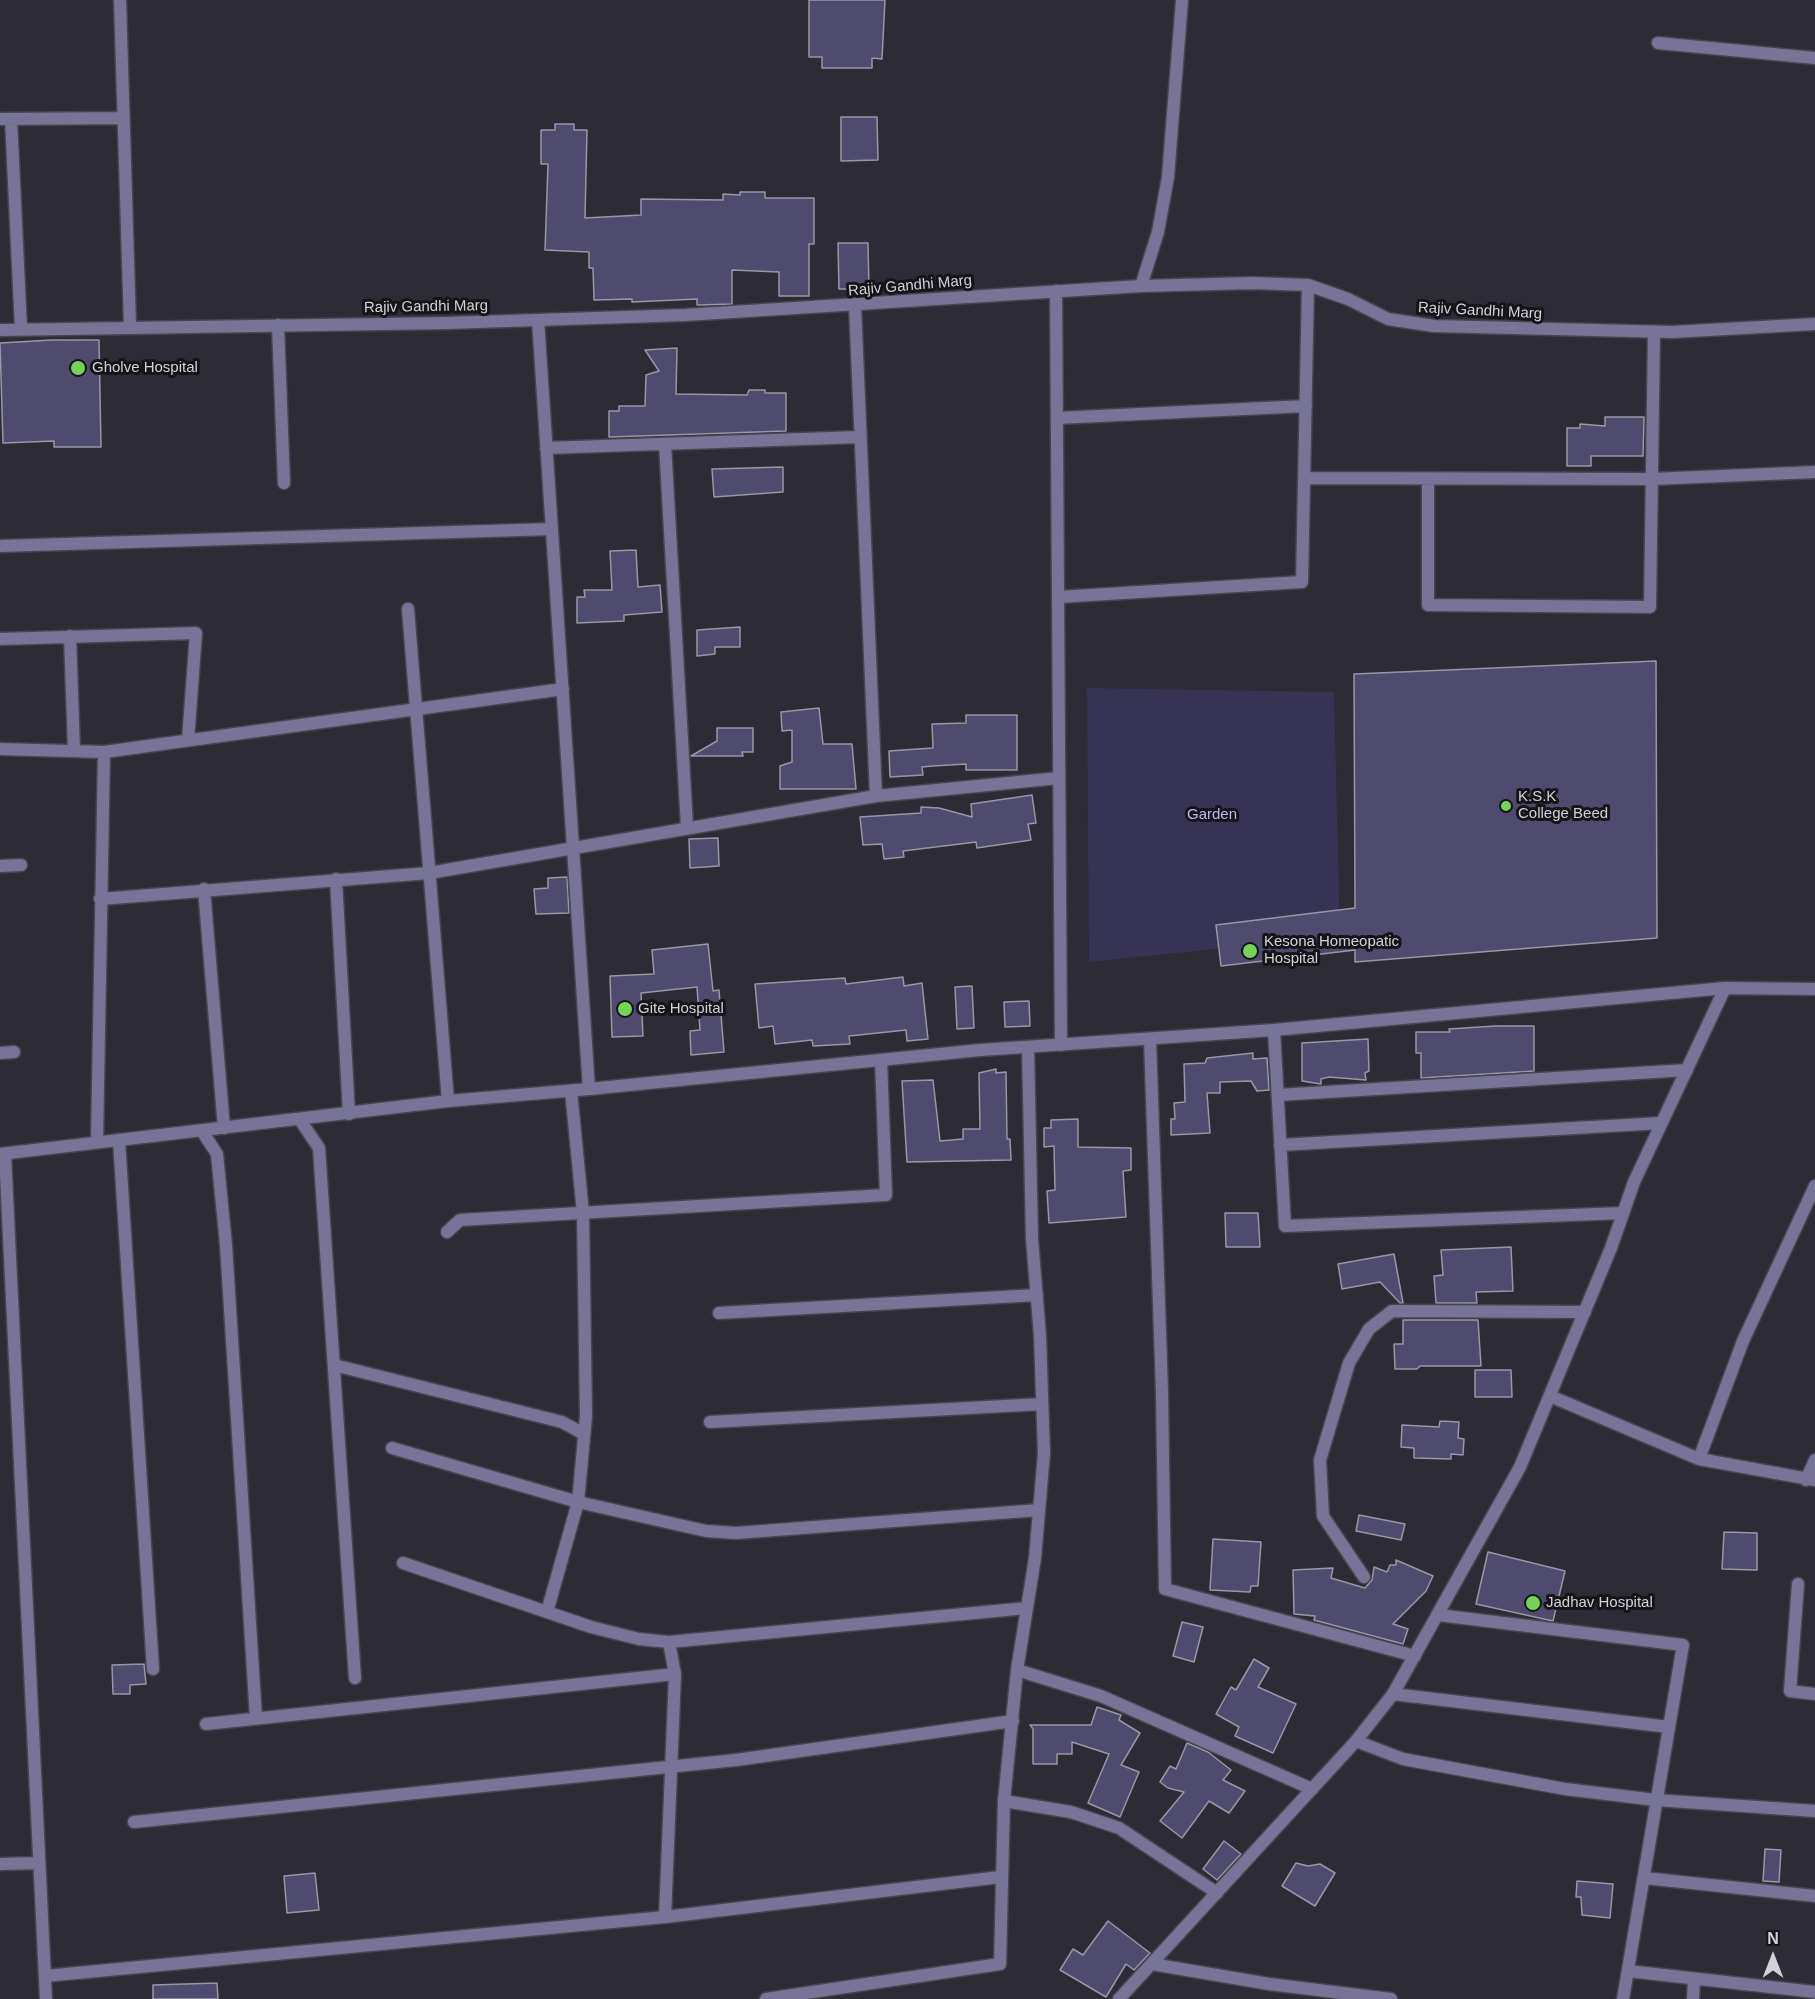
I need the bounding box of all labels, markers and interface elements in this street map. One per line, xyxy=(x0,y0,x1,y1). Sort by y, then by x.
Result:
street label: Rajiv Gandhi Marg xyxy=(847,272,973,300)
street label: Rajiv Gandhi Marg xyxy=(364,297,488,317)
street label: Rajiv Gandhi Marg xyxy=(1418,299,1542,323)
marker: Gholve Hospital xyxy=(69,359,87,377)
place label: Gholve Hospital xyxy=(92,359,198,377)
place label: K.S.K College Beed xyxy=(1518,788,1608,823)
marker: K.S.K College Beed xyxy=(1499,799,1513,813)
park label: Garden xyxy=(1187,806,1237,824)
place label: Kesona Homeopatic Hospital xyxy=(1264,933,1399,968)
marker: Kesona Homeopatic Hospital xyxy=(1241,942,1259,960)
marker: Gite Hospital xyxy=(616,1000,634,1018)
place label: Gite Hospital xyxy=(638,1000,724,1018)
marker: Jadhav Hospital xyxy=(1524,1594,1542,1612)
place label: Jadhav Hospital xyxy=(1546,1594,1653,1612)
north arrow xyxy=(1743,1927,1803,1987)
text: N xyxy=(1767,1930,1779,1947)

